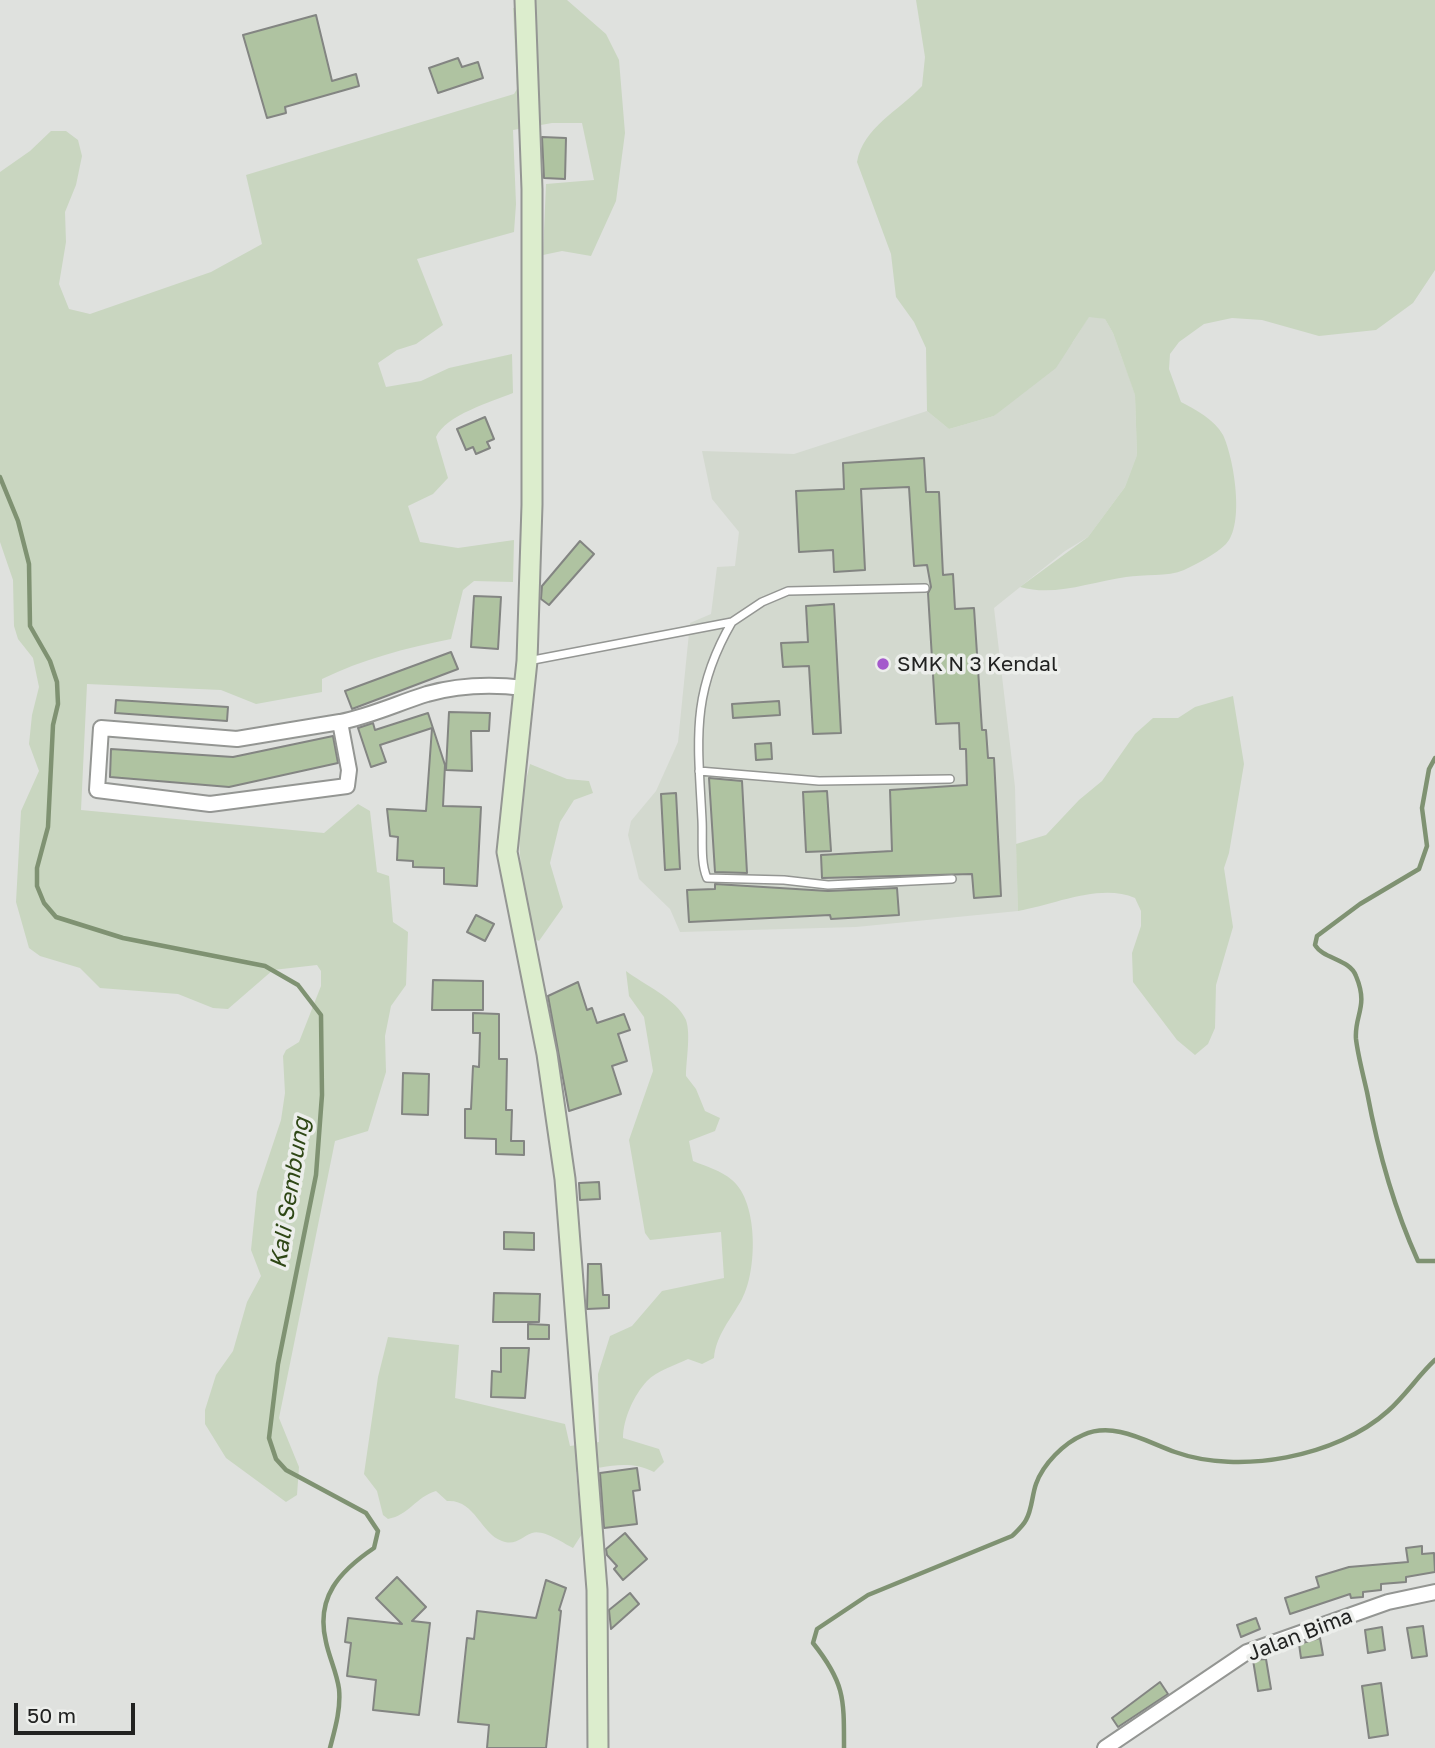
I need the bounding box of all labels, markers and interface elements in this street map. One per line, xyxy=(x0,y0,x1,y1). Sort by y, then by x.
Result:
place label: SMK N 3 Kendal xyxy=(897,651,1058,677)
marker: SMK N 3 Kendal xyxy=(875,656,891,672)
water label: Kali Sembung xyxy=(264,1115,316,1271)
street label: Jalan Bima xyxy=(1244,1603,1356,1667)
scale bar xyxy=(18,1688,138,1732)
text: 50 m xyxy=(27,1702,76,1728)

